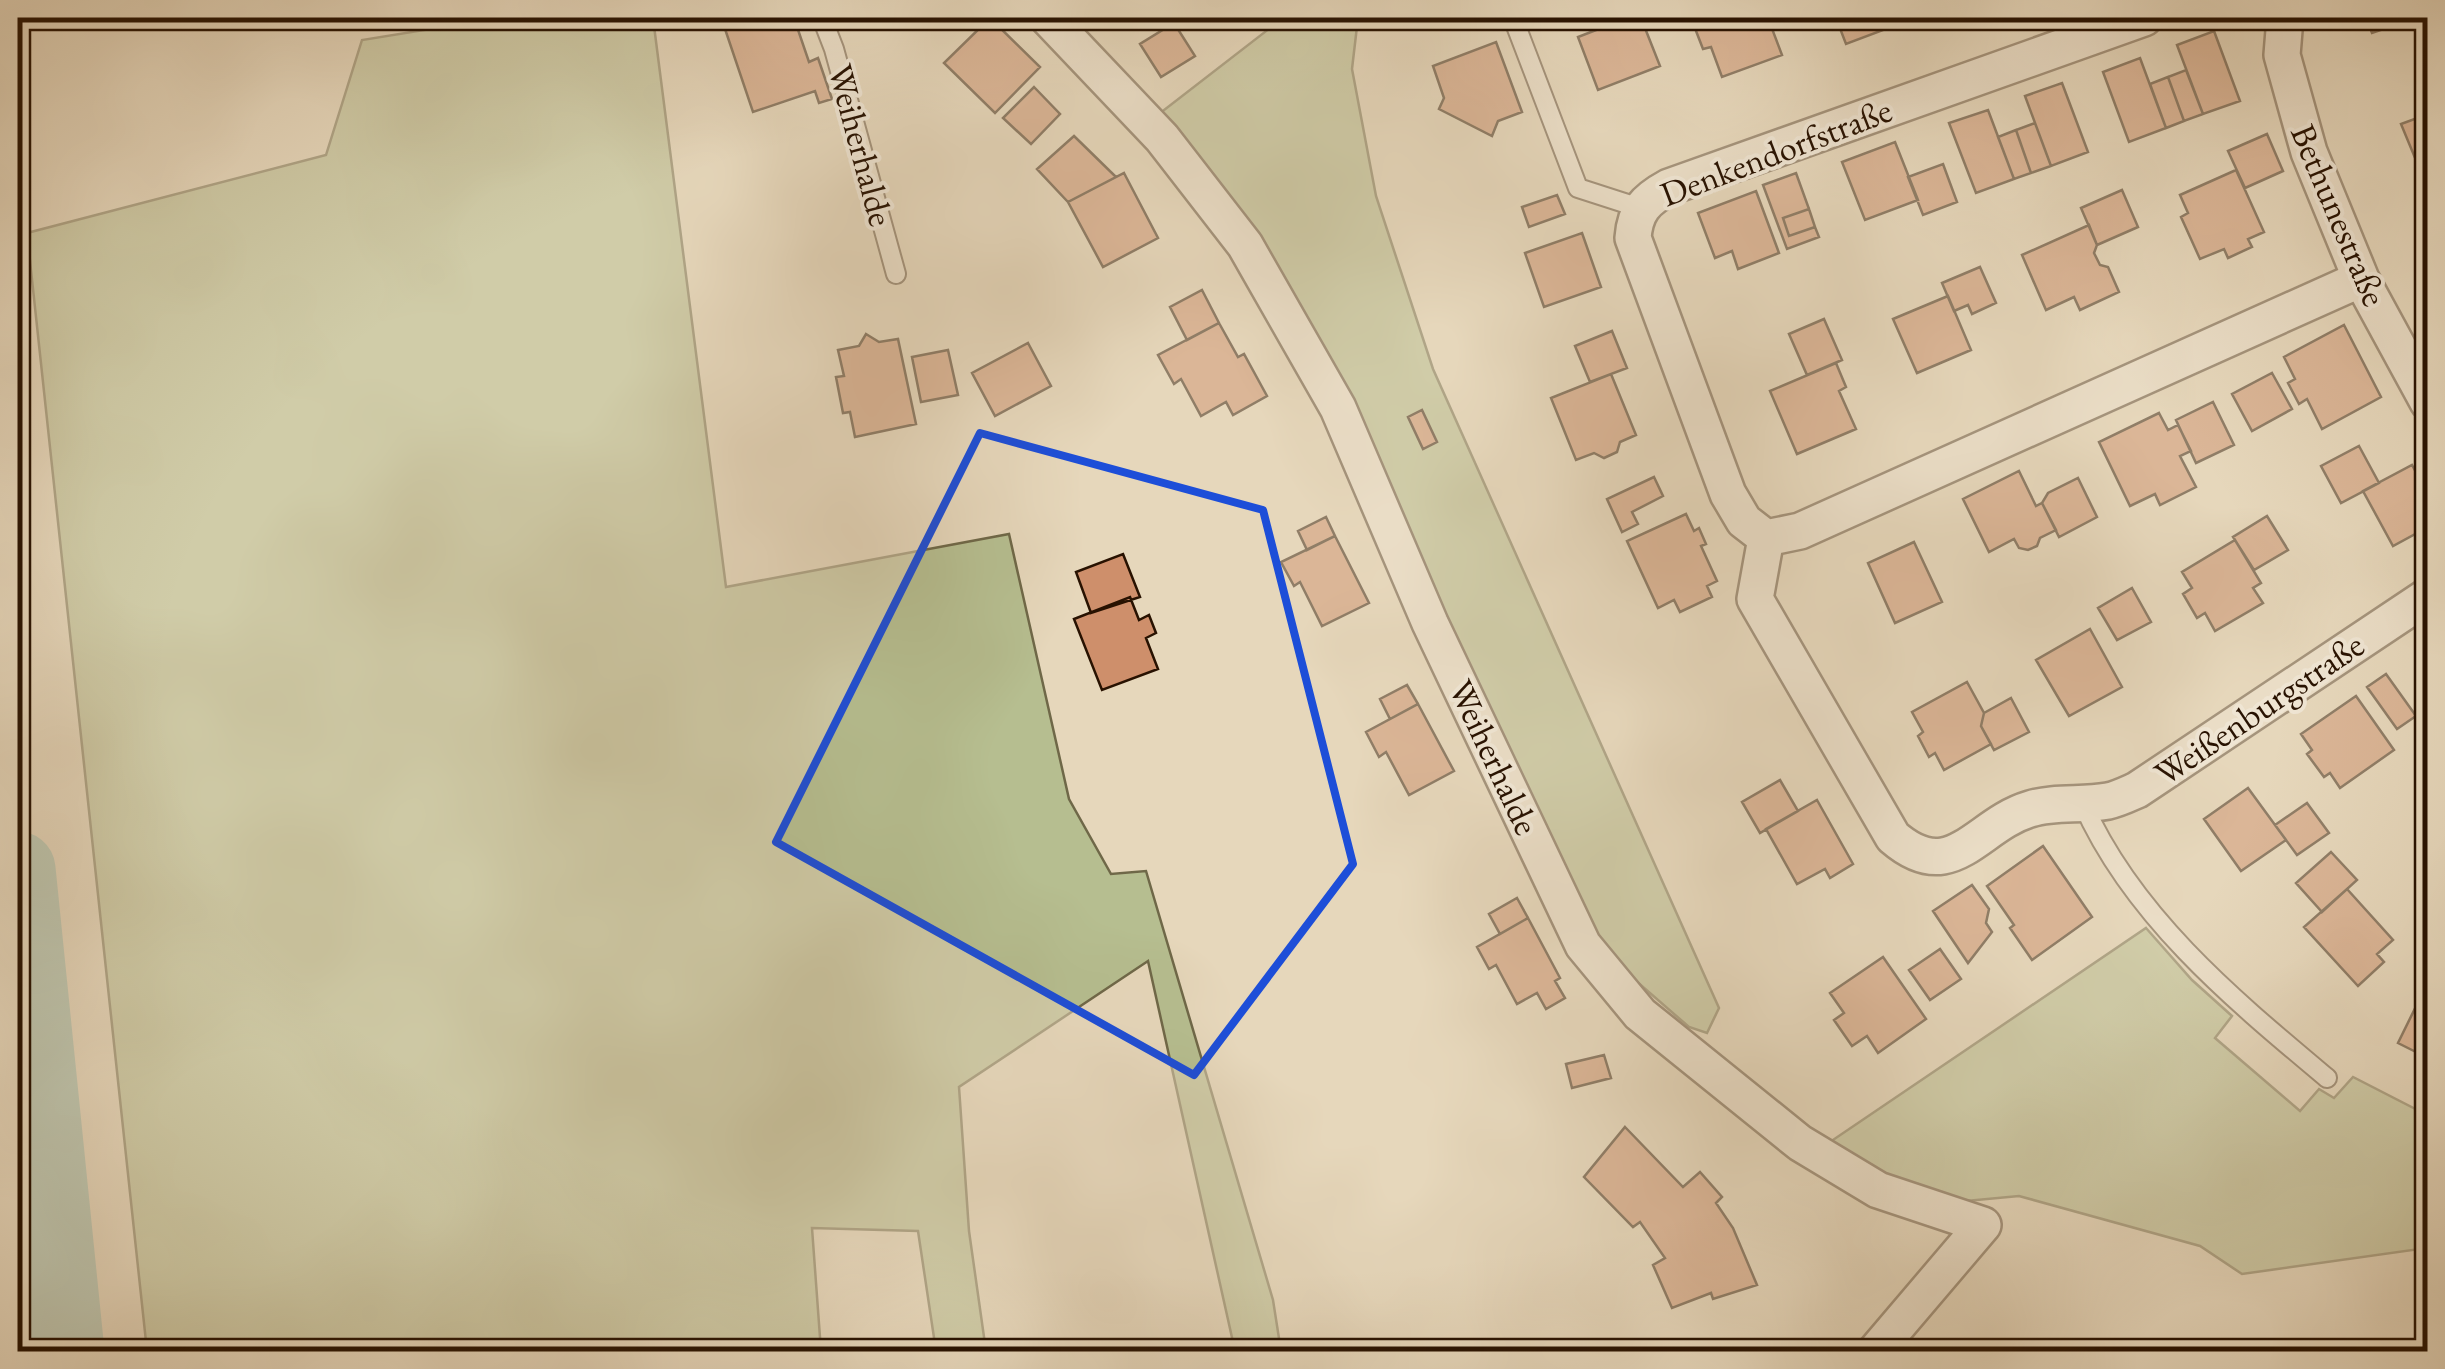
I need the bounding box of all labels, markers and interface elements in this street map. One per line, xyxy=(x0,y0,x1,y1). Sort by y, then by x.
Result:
street label: Weiherhalde xyxy=(818,59,905,231)
street label: Denkendorfstraße xyxy=(1654,87,1898,216)
street label: Bethunestraße xyxy=(2281,117,2398,312)
street label: Weißenburgstraße xyxy=(2145,622,2372,795)
street label: Weiherhalde xyxy=(1439,672,1550,841)

